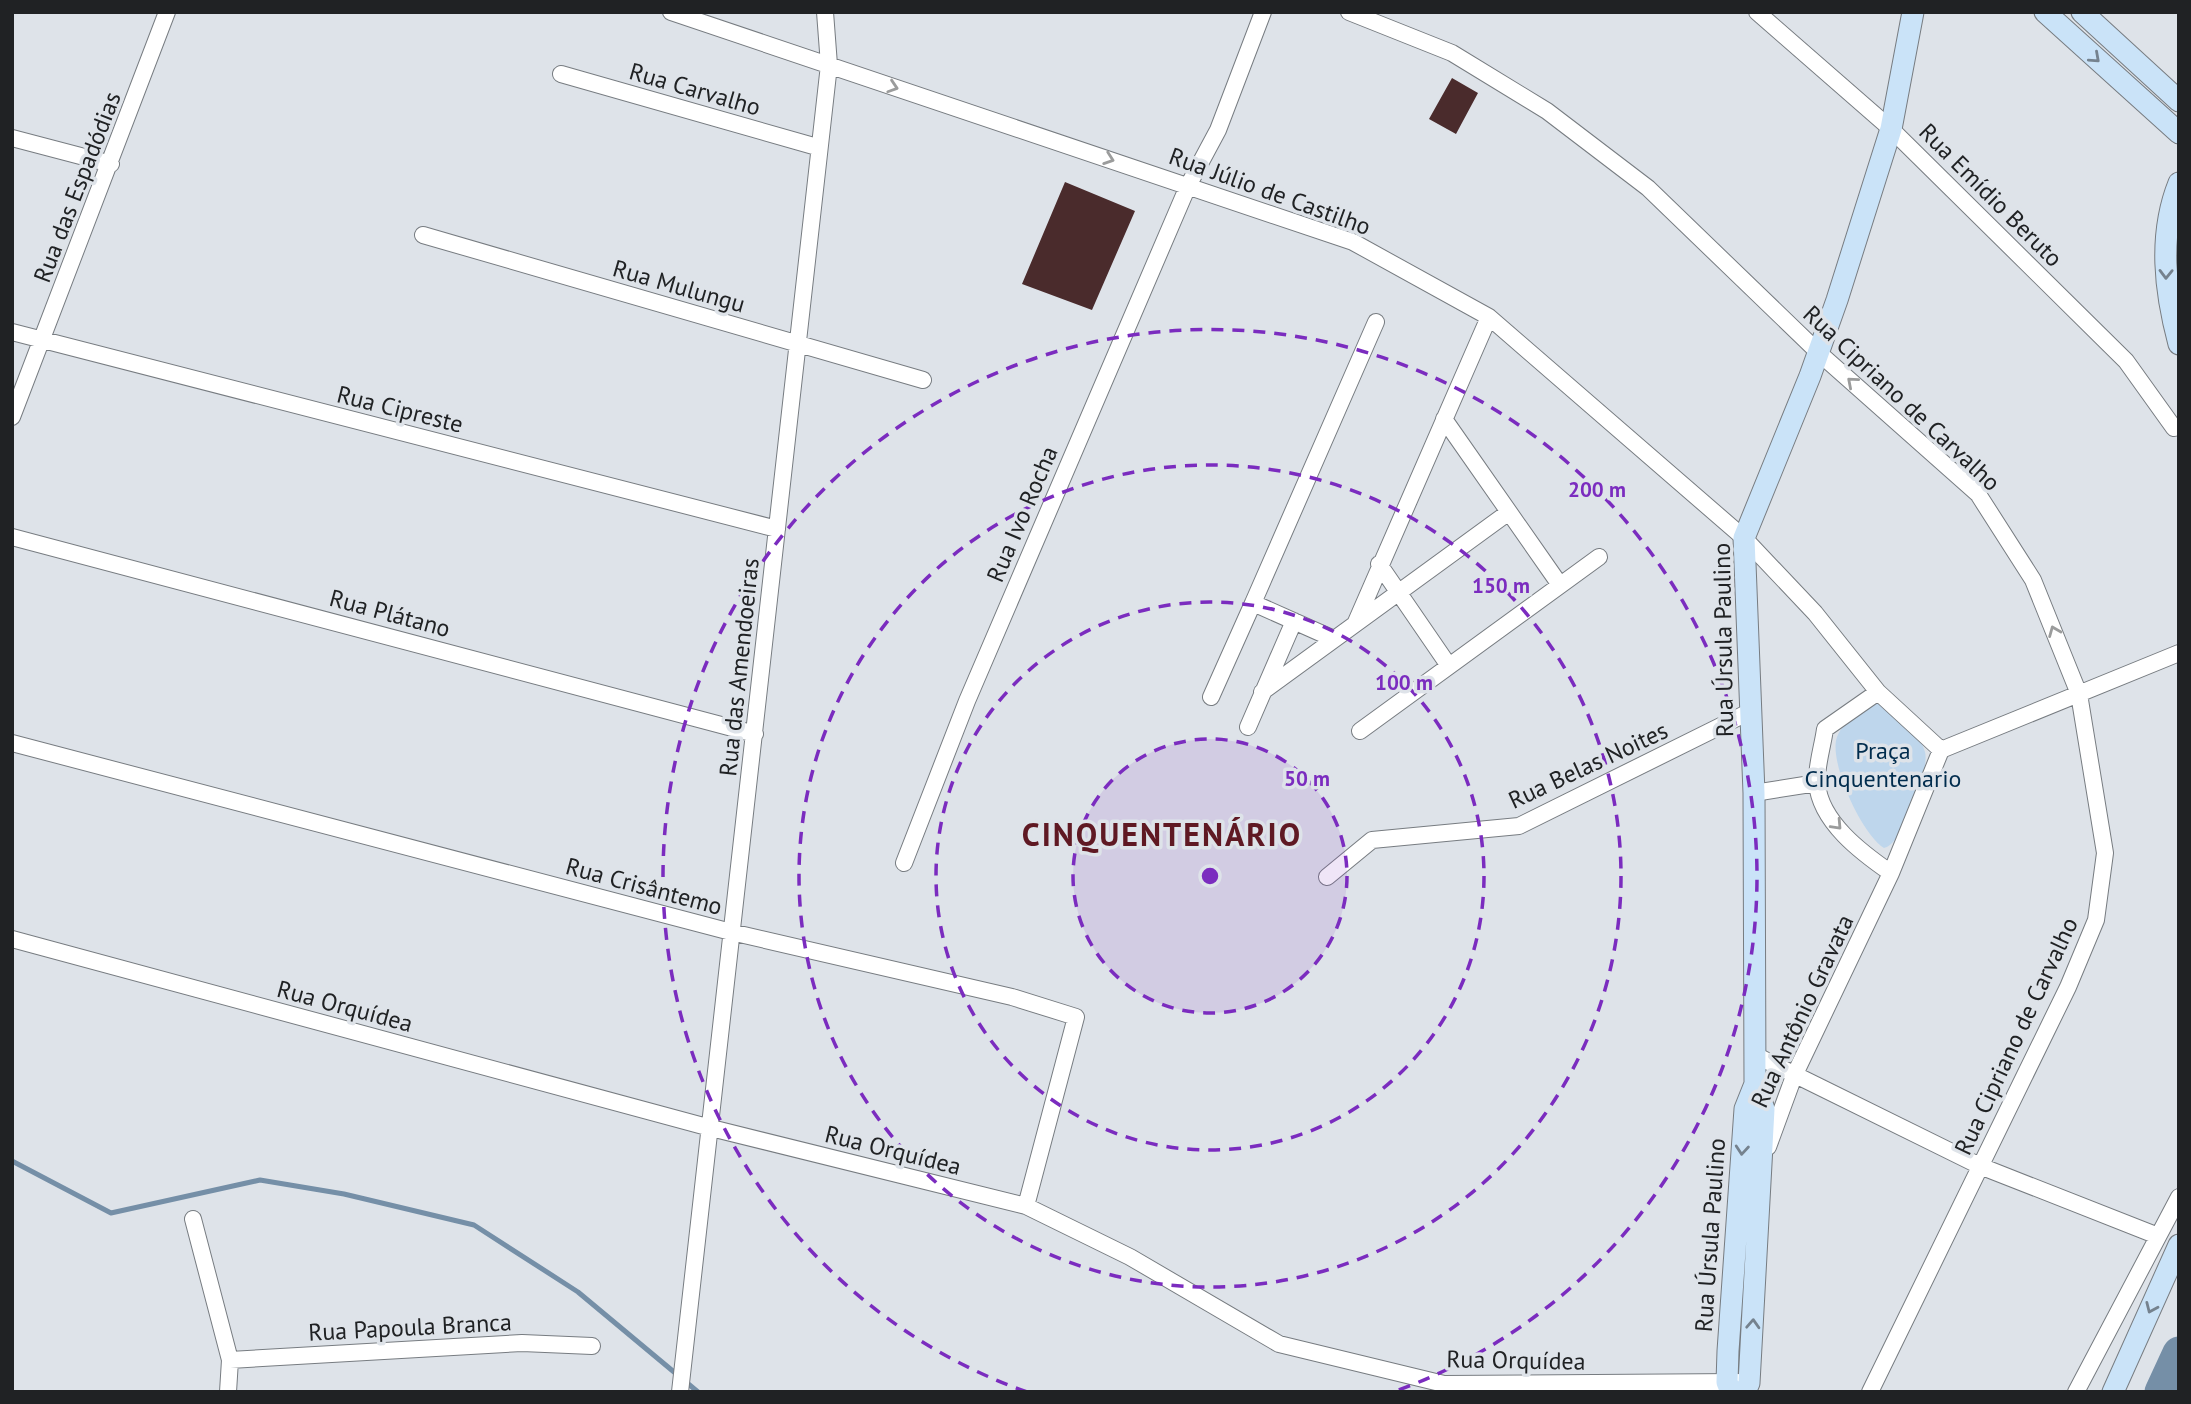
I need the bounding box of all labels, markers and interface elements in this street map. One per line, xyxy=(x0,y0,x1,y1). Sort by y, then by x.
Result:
one-way arrow xyxy=(2087,50,2100,62)
street label: Rua Carvalho xyxy=(626,55,764,123)
one-way arrow xyxy=(887,79,899,93)
street label: Rua das Espadódias xyxy=(26,87,128,287)
street label: Rua Emídio Beruto xyxy=(1913,117,2069,273)
street label: Rua Júlio de Castilho xyxy=(1165,140,1375,242)
one-way arrow xyxy=(1103,151,1115,165)
street label: Rua Mulungu xyxy=(609,252,749,320)
one-way arrow xyxy=(2158,269,2174,280)
street label: Rua Cipriano de Carvalho xyxy=(1797,298,2007,498)
street label: Rua Cipreste xyxy=(334,378,466,440)
one-way arrow xyxy=(1847,378,1860,390)
street label: Rua Ivo Rocha xyxy=(979,441,1065,587)
text: 200 m xyxy=(1568,476,1626,503)
street label: Rua Úrsula Paulino xyxy=(1706,543,1740,737)
street label: Rua das Amendoeiras xyxy=(712,556,766,778)
text: 150 m xyxy=(1472,572,1530,599)
street label: Rua Plátano xyxy=(326,582,454,644)
one-way arrow xyxy=(2048,625,2062,637)
text: 100 m xyxy=(1375,669,1433,696)
street label: Rua Belas Noites xyxy=(1503,714,1673,816)
park label: Praça Cinquentenario xyxy=(1805,735,1961,794)
text: 50 m xyxy=(1284,765,1330,792)
district label: CINQUENTENÁRIO xyxy=(1022,813,1302,855)
one-way arrow xyxy=(1829,816,1841,829)
street label: Rua Crisântemo xyxy=(562,850,726,922)
centre of rings xyxy=(1198,864,1222,888)
street label: Rua Antônio Gravata xyxy=(1744,909,1860,1113)
street label: Rua Cipriano de Carvalho xyxy=(1947,912,2085,1160)
street label: Rua Orquídea xyxy=(274,973,416,1039)
street label: Rua Orquídea xyxy=(822,1118,964,1182)
street label: Rua Úrsula Paulino xyxy=(1688,1137,1732,1333)
one-way arrow xyxy=(1735,1145,1750,1156)
one-way arrow xyxy=(2145,1300,2159,1313)
street label: Rua Papoula Branca xyxy=(307,1306,513,1348)
one-way arrow xyxy=(1745,1319,1760,1330)
street label: Rua Orquídea xyxy=(1446,1343,1586,1377)

